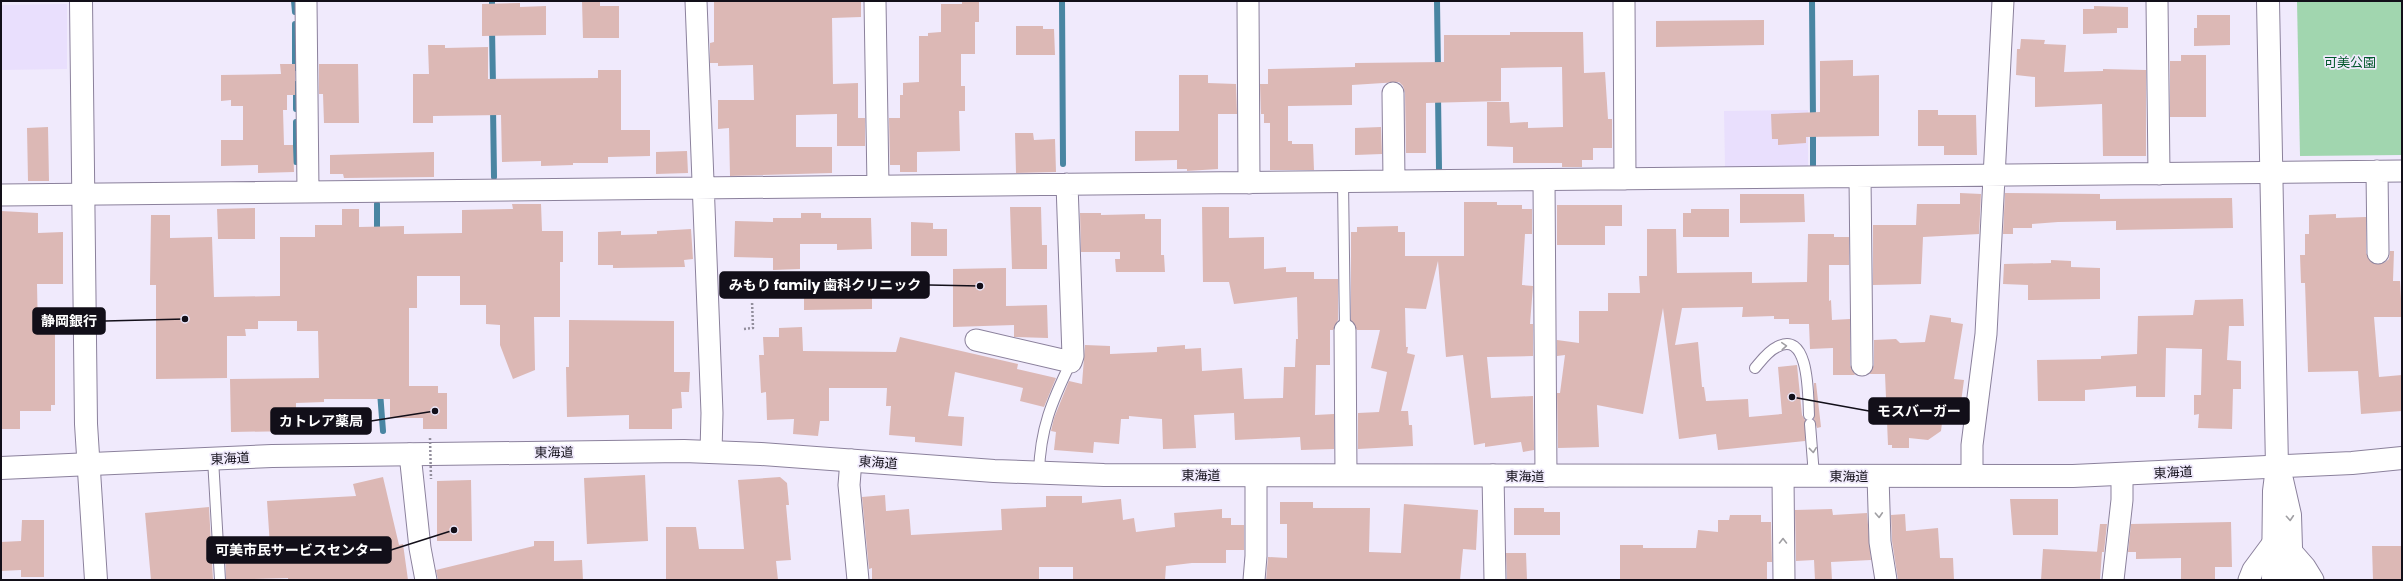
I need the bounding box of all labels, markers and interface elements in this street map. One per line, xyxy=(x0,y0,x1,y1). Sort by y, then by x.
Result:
park label: 可美公園 xyxy=(2324,53,2376,72)
callout: みもり family 歯科クリニック xyxy=(720,272,929,298)
text: みもり family 歯科クリニック xyxy=(729,275,921,295)
callout: 静岡銀行 xyxy=(33,308,105,334)
text: 静岡銀行 xyxy=(41,311,97,331)
one-way arrow xyxy=(1781,341,1788,350)
callout: モスバーガー xyxy=(1869,398,1969,424)
text: モスバーガー xyxy=(1877,401,1961,421)
callout: カトレア薬局 xyxy=(271,408,371,434)
text: カトレア薬局 xyxy=(279,411,363,431)
street label: 東海道 xyxy=(534,443,574,462)
one-way arrow xyxy=(1808,447,1817,453)
street label: 東海道 xyxy=(210,448,250,469)
street label: 東海道 xyxy=(858,452,898,473)
street label: 東海道 xyxy=(2153,462,2193,483)
street label: 東海道 xyxy=(1181,466,1221,485)
street label: 東海道 xyxy=(1505,467,1545,486)
street label: 東海道 xyxy=(1829,467,1869,486)
one-way arrow xyxy=(1874,512,1883,518)
one-way arrow xyxy=(2286,515,2295,521)
callout: 可美市民サービスセンター xyxy=(207,537,391,563)
one-way arrow xyxy=(1779,538,1787,544)
text: 可美市民サービスセンター xyxy=(215,540,383,560)

